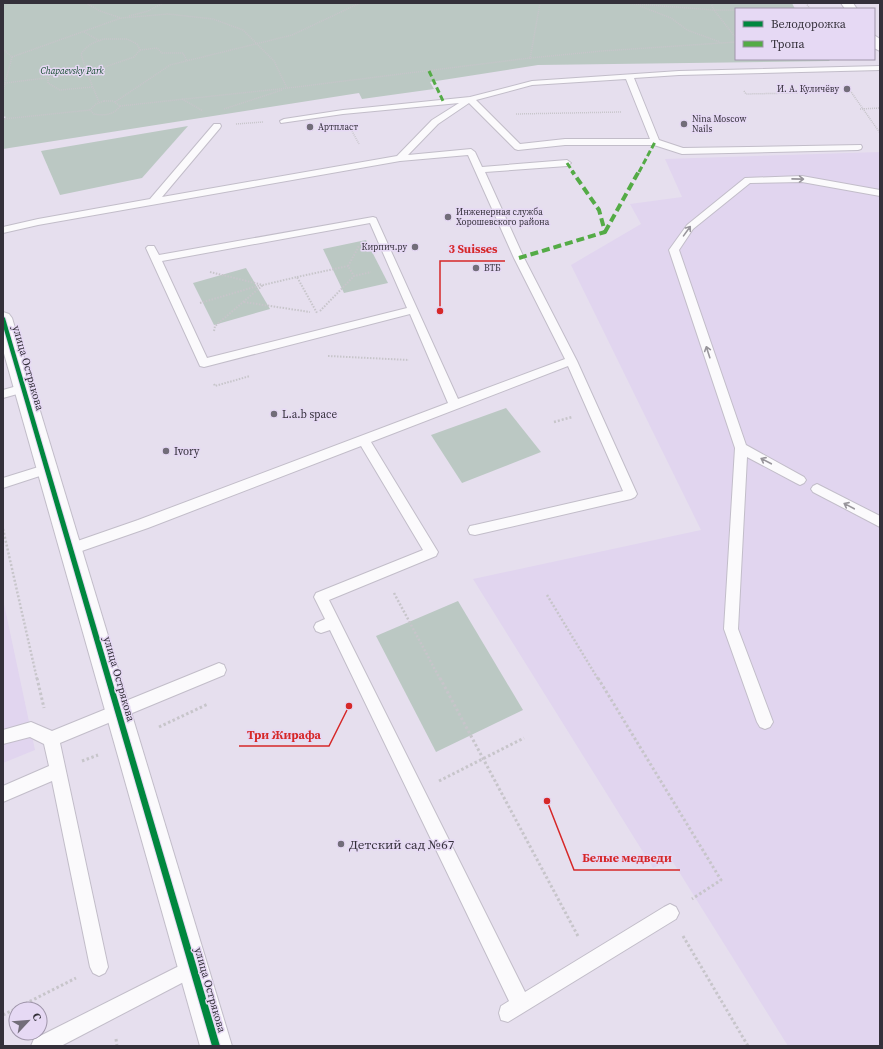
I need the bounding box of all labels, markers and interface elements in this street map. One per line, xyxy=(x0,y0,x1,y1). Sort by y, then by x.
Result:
legend xyxy=(735,8,875,60)
text: Велодорожка xyxy=(771,16,847,32)
text: Тропа xyxy=(771,36,806,52)
park label: Chapaevsky Park xyxy=(40,65,104,77)
place label: И. А. Куличёву xyxy=(777,83,839,95)
marker: И. А. Куличёву xyxy=(842,84,852,94)
place label: Nina Moscow Nails xyxy=(692,113,747,135)
marker: Nina Moscow Nails xyxy=(679,119,689,129)
place label: Артпласт xyxy=(318,121,358,133)
marker: Артпласт xyxy=(305,122,315,132)
one-way arrow xyxy=(791,175,804,183)
place label: Инженерная служба Хорошевского района xyxy=(456,206,550,228)
marker: Инженерная служба Хорошевского района xyxy=(443,212,453,222)
one-way arrow xyxy=(683,226,691,237)
callout: 3 Suisses xyxy=(440,237,505,261)
place label: Кирпич.ру xyxy=(362,241,407,253)
text: 3 Suisses xyxy=(448,241,498,257)
marker: Кирпич.ру xyxy=(410,242,420,252)
place label: ВТБ xyxy=(484,262,501,274)
marker: ВТБ xyxy=(471,263,481,273)
street label: улица Острякова xyxy=(9,324,47,413)
one-way arrow xyxy=(704,346,712,358)
place label: L.a.b space xyxy=(282,407,337,422)
marker: L.a.b space xyxy=(269,409,279,419)
place label: Ivory xyxy=(174,444,200,459)
marker: Ivory xyxy=(161,446,171,456)
one-way arrow xyxy=(760,457,772,465)
one-way arrow xyxy=(843,501,855,509)
street label: улица Острякова xyxy=(100,635,138,724)
callout: Три Жирафа xyxy=(239,722,329,746)
text: Три Жирафа xyxy=(247,727,322,743)
place label: Детский сад №67 xyxy=(349,836,455,853)
marker: Детский сад №67 xyxy=(336,839,346,849)
callout: Белые медведи xyxy=(574,846,680,870)
text: Белые медведи xyxy=(582,850,672,866)
street label: улица Острякова xyxy=(191,946,229,1035)
north arrow xyxy=(8,1001,48,1041)
text: С xyxy=(28,1010,45,1023)

